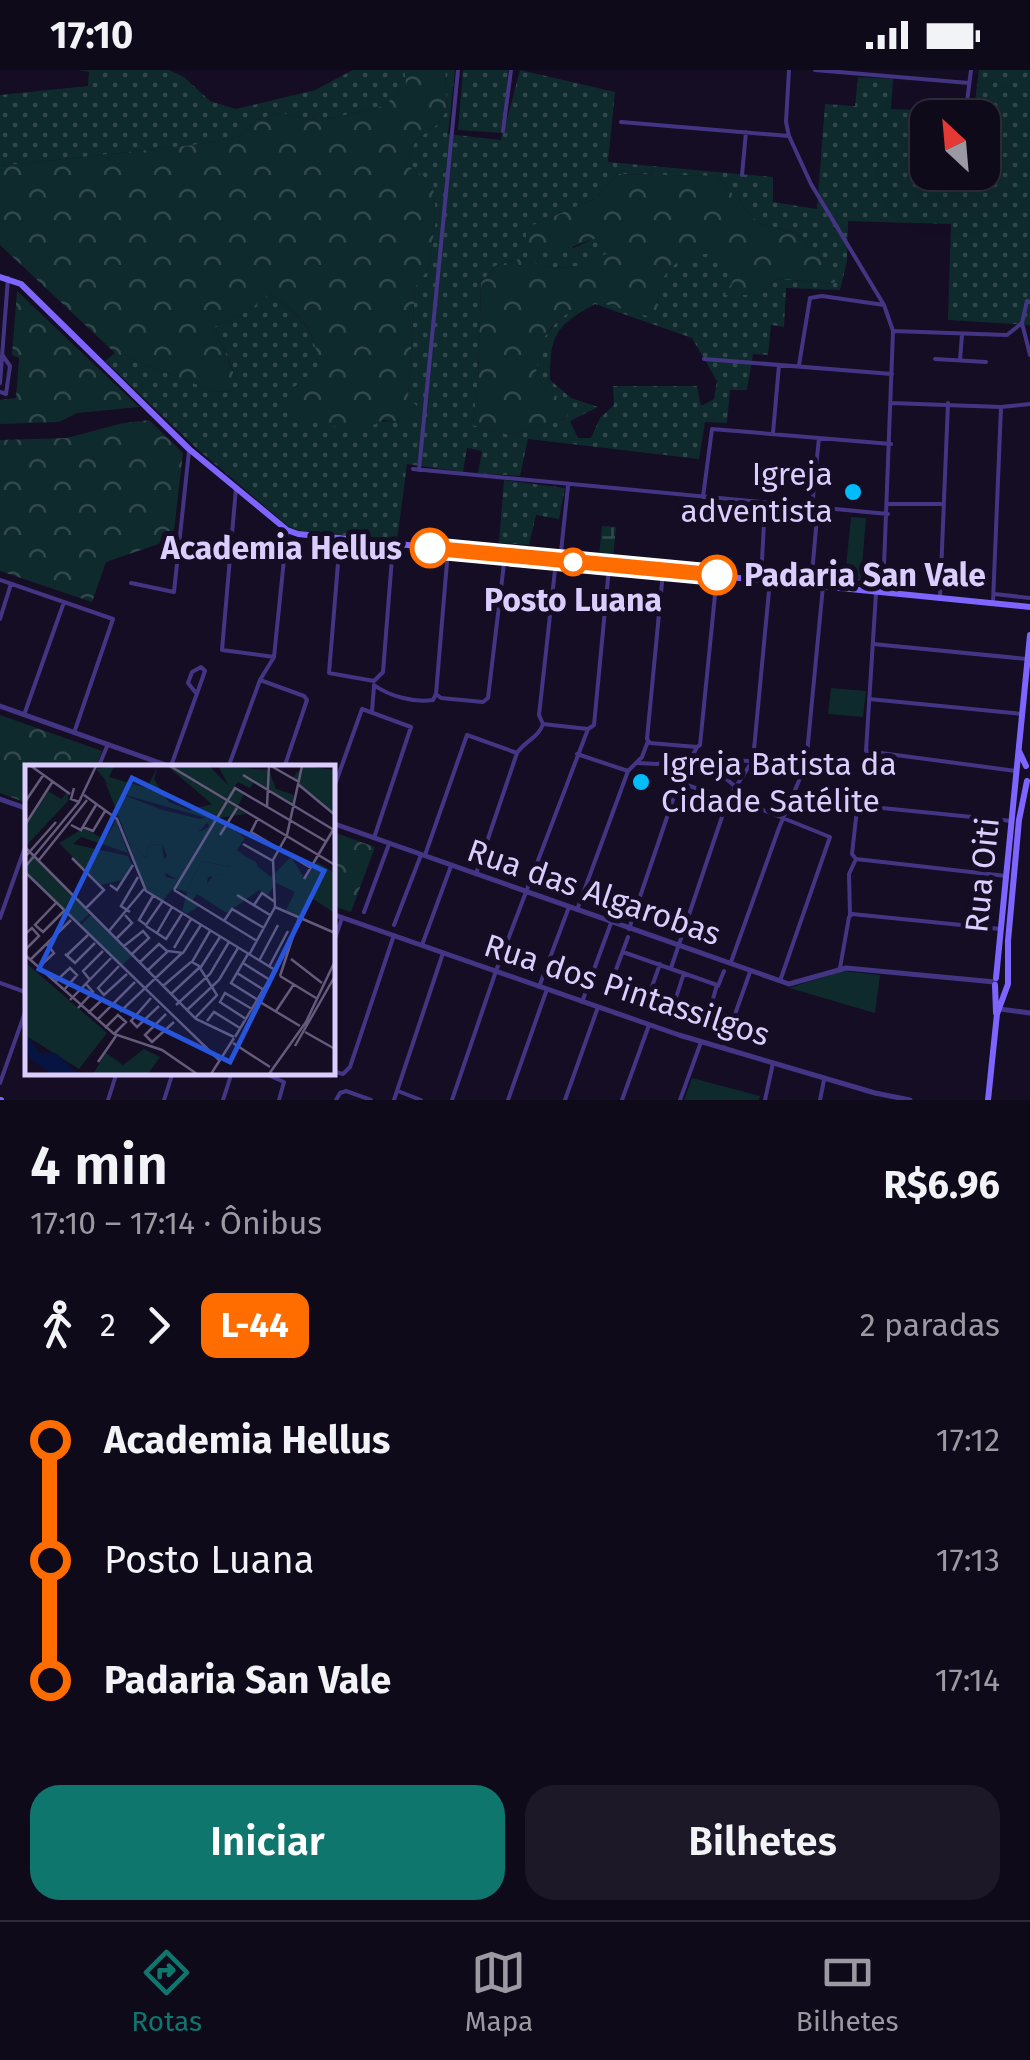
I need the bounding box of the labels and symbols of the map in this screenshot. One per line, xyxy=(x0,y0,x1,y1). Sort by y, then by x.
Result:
north arrow xyxy=(910,100,1000,190)
place label: Igreja adventista xyxy=(680,455,833,530)
marker: Igreja adventista xyxy=(842,481,864,503)
place label: Academia Hellus xyxy=(160,529,402,567)
marker: Academia Hellus xyxy=(411,529,449,567)
marker: Posto Luana xyxy=(560,549,586,575)
marker: Padaria San Vale xyxy=(698,556,736,594)
place label: Padaria San Vale xyxy=(744,556,986,594)
place label: Posto Luana xyxy=(484,581,662,619)
place label: Igreja Batista da Cidade Satélite xyxy=(661,745,897,820)
inset map xyxy=(25,765,335,1075)
marker: Igreja Batista da Cidade Satélite xyxy=(630,771,652,793)
street label: Rua Oiti xyxy=(957,816,1007,934)
street label: Rua das Algarobas xyxy=(462,831,726,953)
street label: Rua dos Pintassilgos xyxy=(480,926,774,1054)

